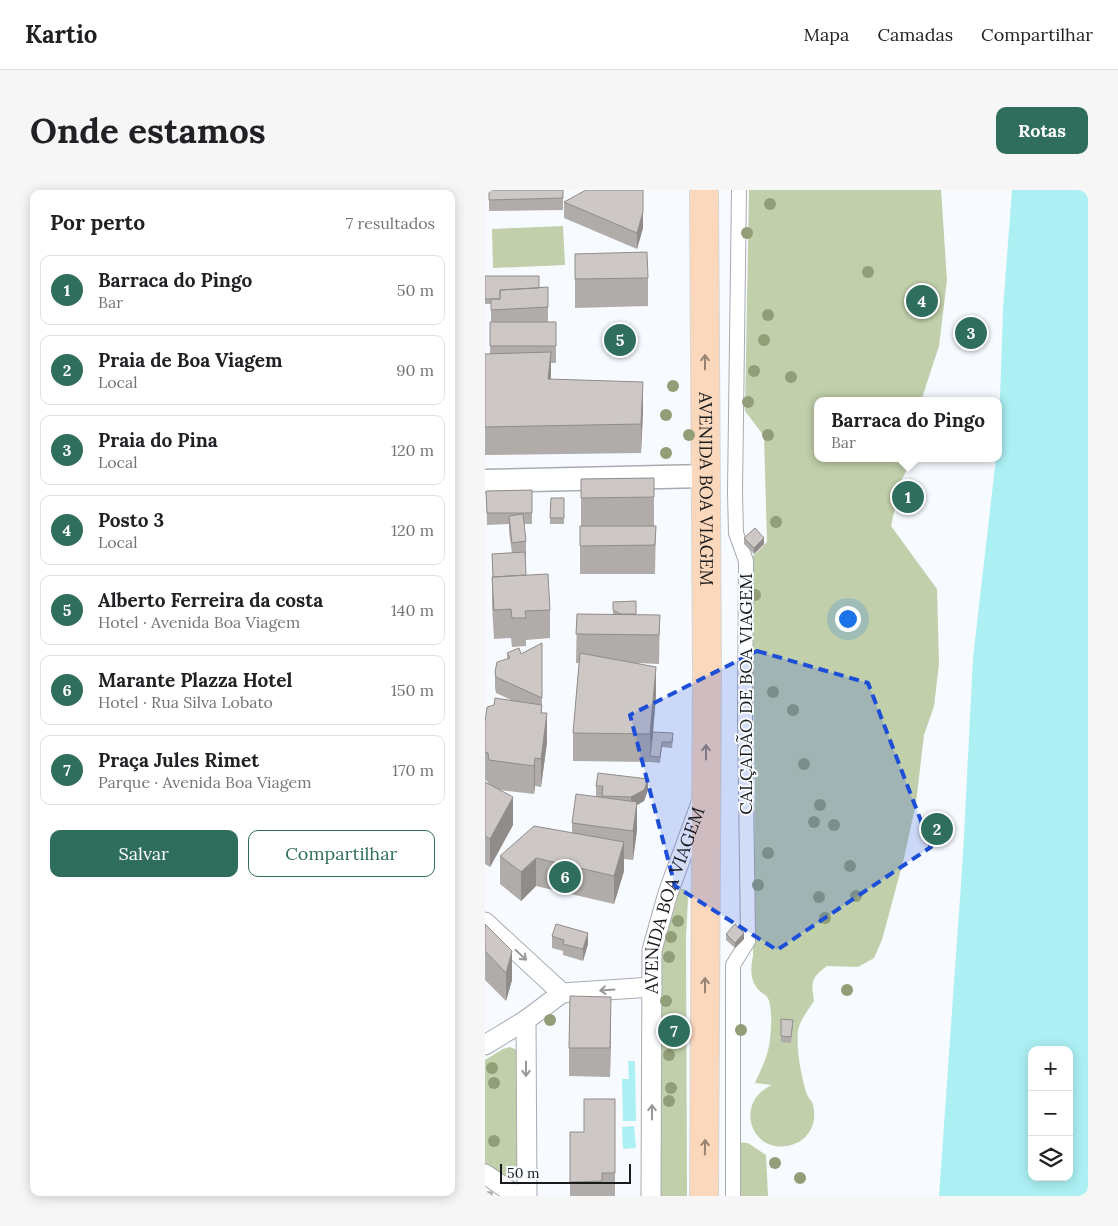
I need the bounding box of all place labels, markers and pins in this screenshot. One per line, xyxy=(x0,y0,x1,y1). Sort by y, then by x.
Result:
pin: 4 xyxy=(906,282,938,320)
pin: 3 xyxy=(955,314,987,352)
pin: 5 xyxy=(604,321,636,359)
pin: 1 xyxy=(892,478,924,516)
pin: 2 xyxy=(921,810,953,848)
pin: 6 xyxy=(549,858,581,896)
pin: 7 xyxy=(658,1012,690,1050)

